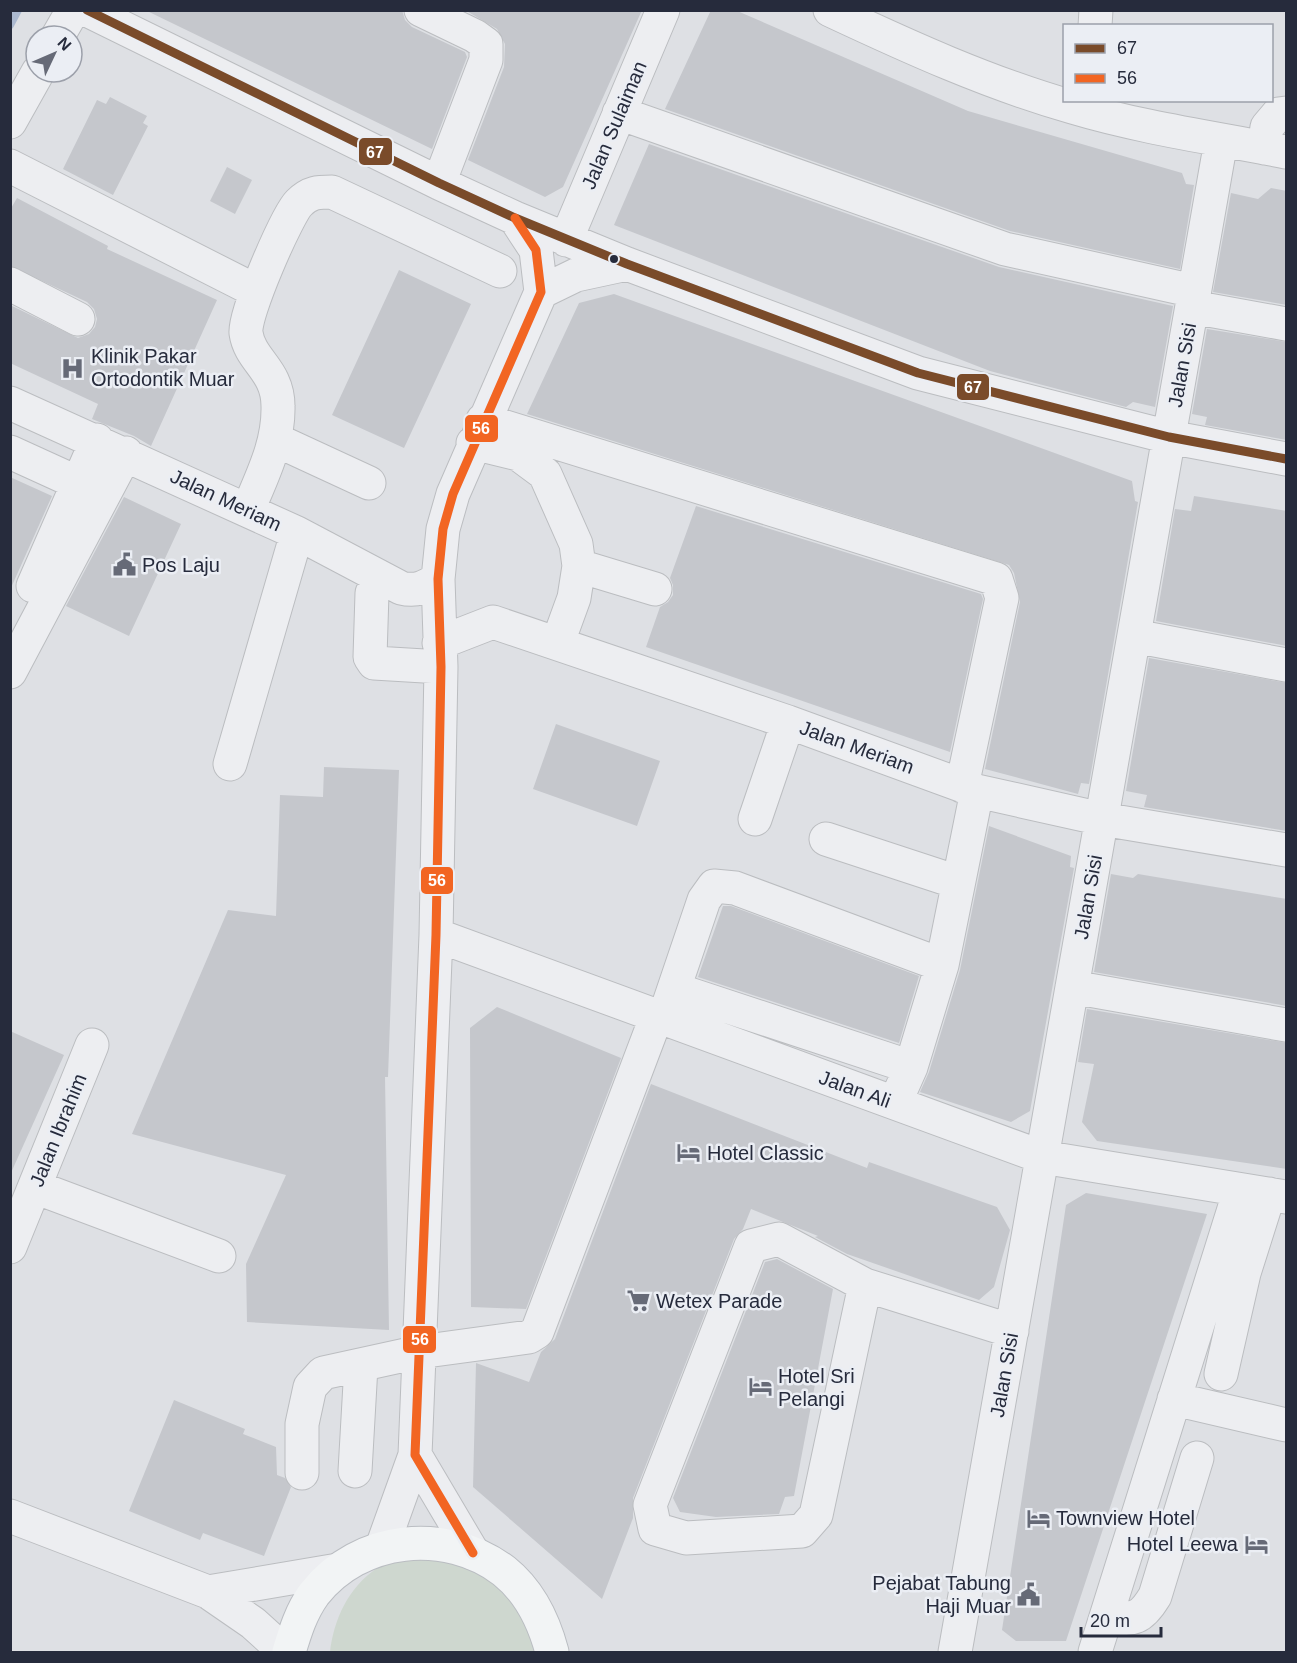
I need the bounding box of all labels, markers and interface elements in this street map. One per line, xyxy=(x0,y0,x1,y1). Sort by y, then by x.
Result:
north arrow xyxy=(24,24,84,84)
legend xyxy=(1063,24,1273,102)
text: N xyxy=(54,34,75,54)
text: 67 xyxy=(1117,38,1137,58)
street label: Jalan Sulaiman xyxy=(577,58,651,192)
text: 56 xyxy=(1117,68,1137,88)
line badge: 67 xyxy=(358,137,393,166)
text: 67 xyxy=(366,144,384,161)
unlabelled marker xyxy=(608,253,620,265)
street label: Jalan Sisi xyxy=(1164,321,1200,409)
place label: Klinik Pakar Ortodontik Muar xyxy=(91,345,235,390)
hospital icon: Klinik Pakar Ortodontik Muar xyxy=(60,355,86,381)
line badge: 67 xyxy=(956,373,990,401)
text: 67 xyxy=(964,379,982,396)
line badge: 56 xyxy=(464,414,499,443)
text: 56 xyxy=(472,420,490,437)
street label: Jalan Meriam xyxy=(167,465,285,535)
public building icon: Pos Laju xyxy=(111,552,137,578)
place label: Pos Laju xyxy=(142,554,220,576)
street label: Jalan Meriam xyxy=(797,716,917,778)
street label: Jalan Sisi xyxy=(1070,853,1106,941)
line badge: 56 xyxy=(420,866,454,895)
text: 56 xyxy=(428,872,446,889)
street label: Jalan Ali xyxy=(816,1066,894,1112)
street label: Jalan Ibrahim xyxy=(25,1070,91,1190)
hotel icon: Hotel Classic xyxy=(676,1140,702,1166)
place label: Hotel Classic xyxy=(707,1142,824,1164)
supermarket icon: Wetex Parade xyxy=(625,1288,651,1314)
place label: Wetex Parade xyxy=(656,1290,782,1312)
line badge: 56 xyxy=(402,1325,437,1354)
text: 56 xyxy=(411,1331,429,1348)
street label: Jalan Sisi xyxy=(986,1331,1022,1419)
place label: Hotel Sri Pelangi xyxy=(778,1365,855,1410)
hotel icon: Hotel Sri Pelangi xyxy=(747,1374,773,1400)
hotel icon: Townview Hotel xyxy=(1025,1505,1051,1531)
place label: Townview Hotel xyxy=(1056,1507,1195,1529)
hotel icon: Hotel Leewa xyxy=(1243,1531,1269,1557)
place label: Hotel Leewa xyxy=(1127,1533,1239,1555)
place label: Pejabat Tabung Haji Muar xyxy=(872,1572,1011,1617)
public building icon: Pejabat Tabung Haji Muar xyxy=(1016,1582,1042,1608)
scale bar xyxy=(1081,1600,1160,1638)
text: 20 m xyxy=(1090,1611,1130,1631)

